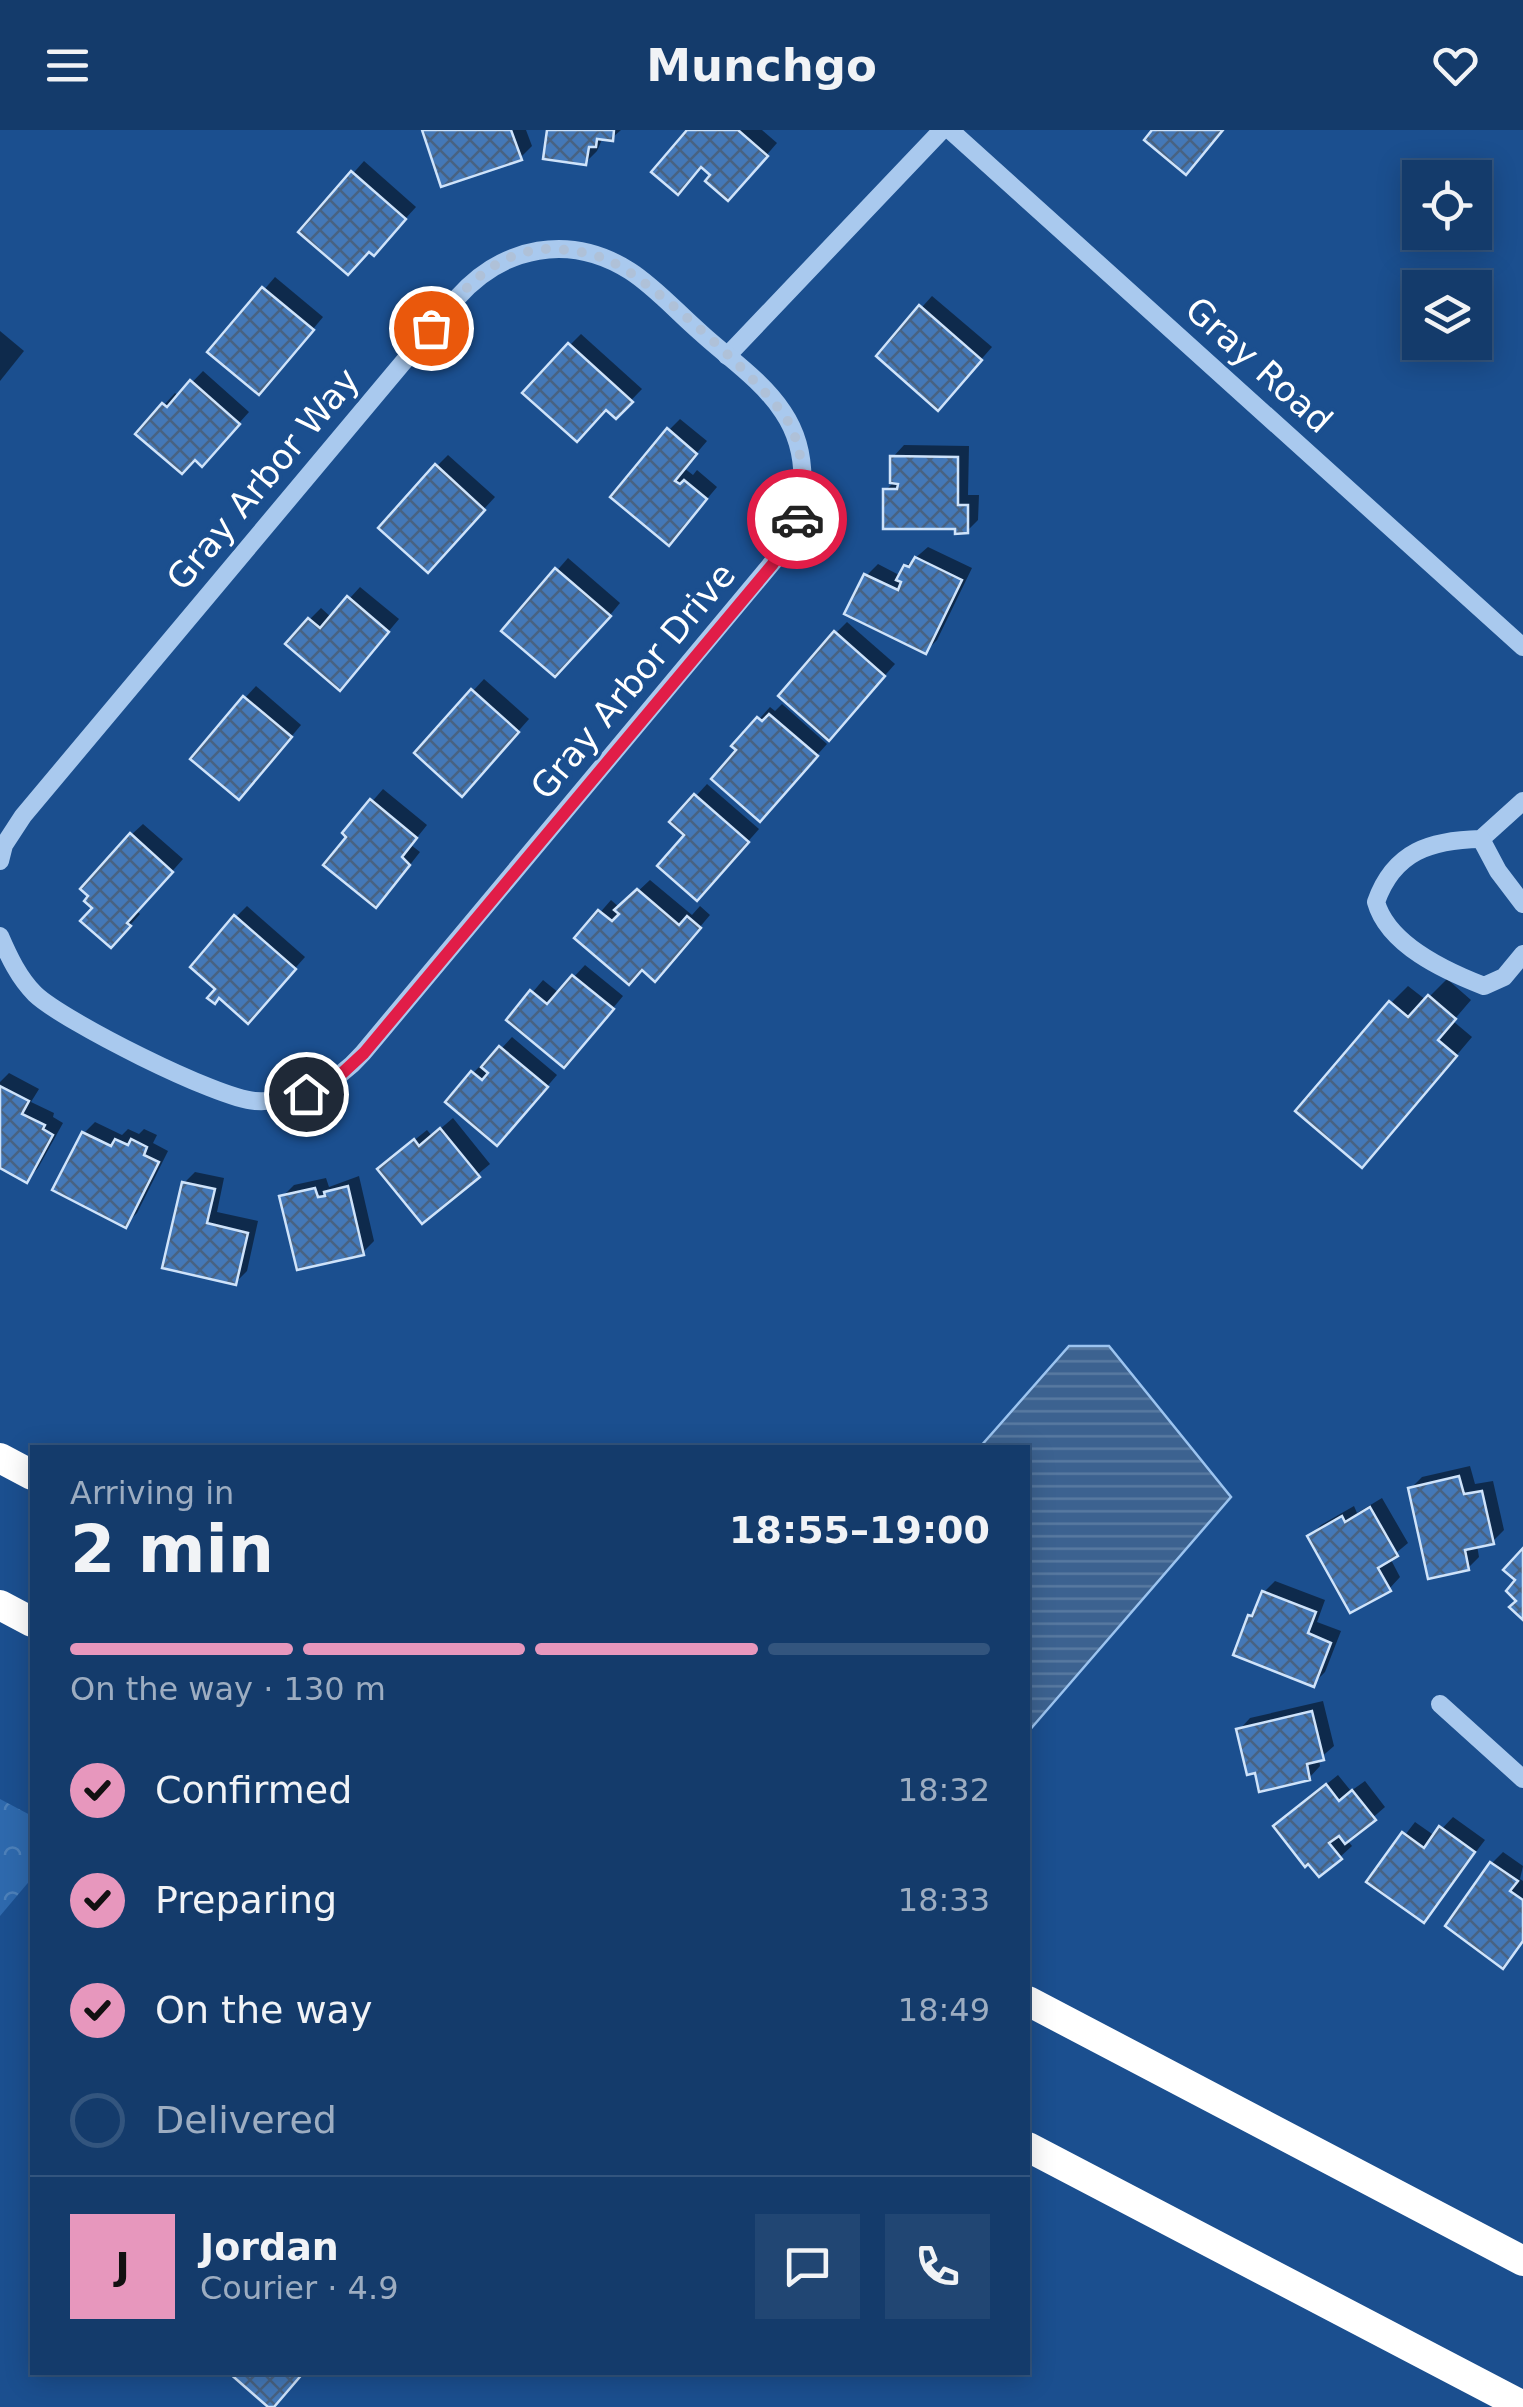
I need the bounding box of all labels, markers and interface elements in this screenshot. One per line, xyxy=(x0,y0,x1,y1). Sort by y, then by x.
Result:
icon: menu xyxy=(40,38,95,93)
icon: heart xyxy=(1428,38,1483,93)
text: Munchgo xyxy=(646,39,877,92)
map controls xyxy=(1402,160,1492,360)
button: locate xyxy=(1402,160,1492,250)
button: layers xyxy=(1402,270,1492,360)
pin xyxy=(389,286,474,371)
street label: Gray Road xyxy=(1178,289,1340,441)
icon: bag xyxy=(404,301,459,356)
street label: Gray Arbor Way xyxy=(159,360,367,598)
courier xyxy=(747,469,847,569)
icon: car xyxy=(770,492,825,547)
street label: Gray Arbor Drive xyxy=(523,555,743,807)
pin xyxy=(264,1052,349,1137)
icon: home xyxy=(279,1067,334,1122)
text: Arriving in xyxy=(70,1474,234,1512)
text: 18:55–19:00 xyxy=(729,1508,990,1552)
text: 2 min xyxy=(70,1512,274,1587)
text: On the way · 130 m xyxy=(70,1670,386,1708)
icon: check xyxy=(70,1763,125,1818)
text: Confirmed xyxy=(155,1768,352,1812)
text: 18:32 xyxy=(898,1771,990,1809)
icon: check xyxy=(70,1873,125,1928)
text: Preparing xyxy=(155,1878,337,1922)
text: 18:33 xyxy=(898,1881,990,1919)
icon: check xyxy=(70,1983,125,2038)
text: On the way xyxy=(155,1988,372,2032)
text: 18:49 xyxy=(898,1991,990,2029)
text: Delivered xyxy=(155,2098,337,2142)
button: chat xyxy=(755,2214,860,2319)
button: phone xyxy=(885,2214,990,2319)
text: Jordan xyxy=(200,2225,339,2269)
text: J xyxy=(115,2244,130,2288)
text: Courier · 4.9 xyxy=(200,2269,399,2307)

